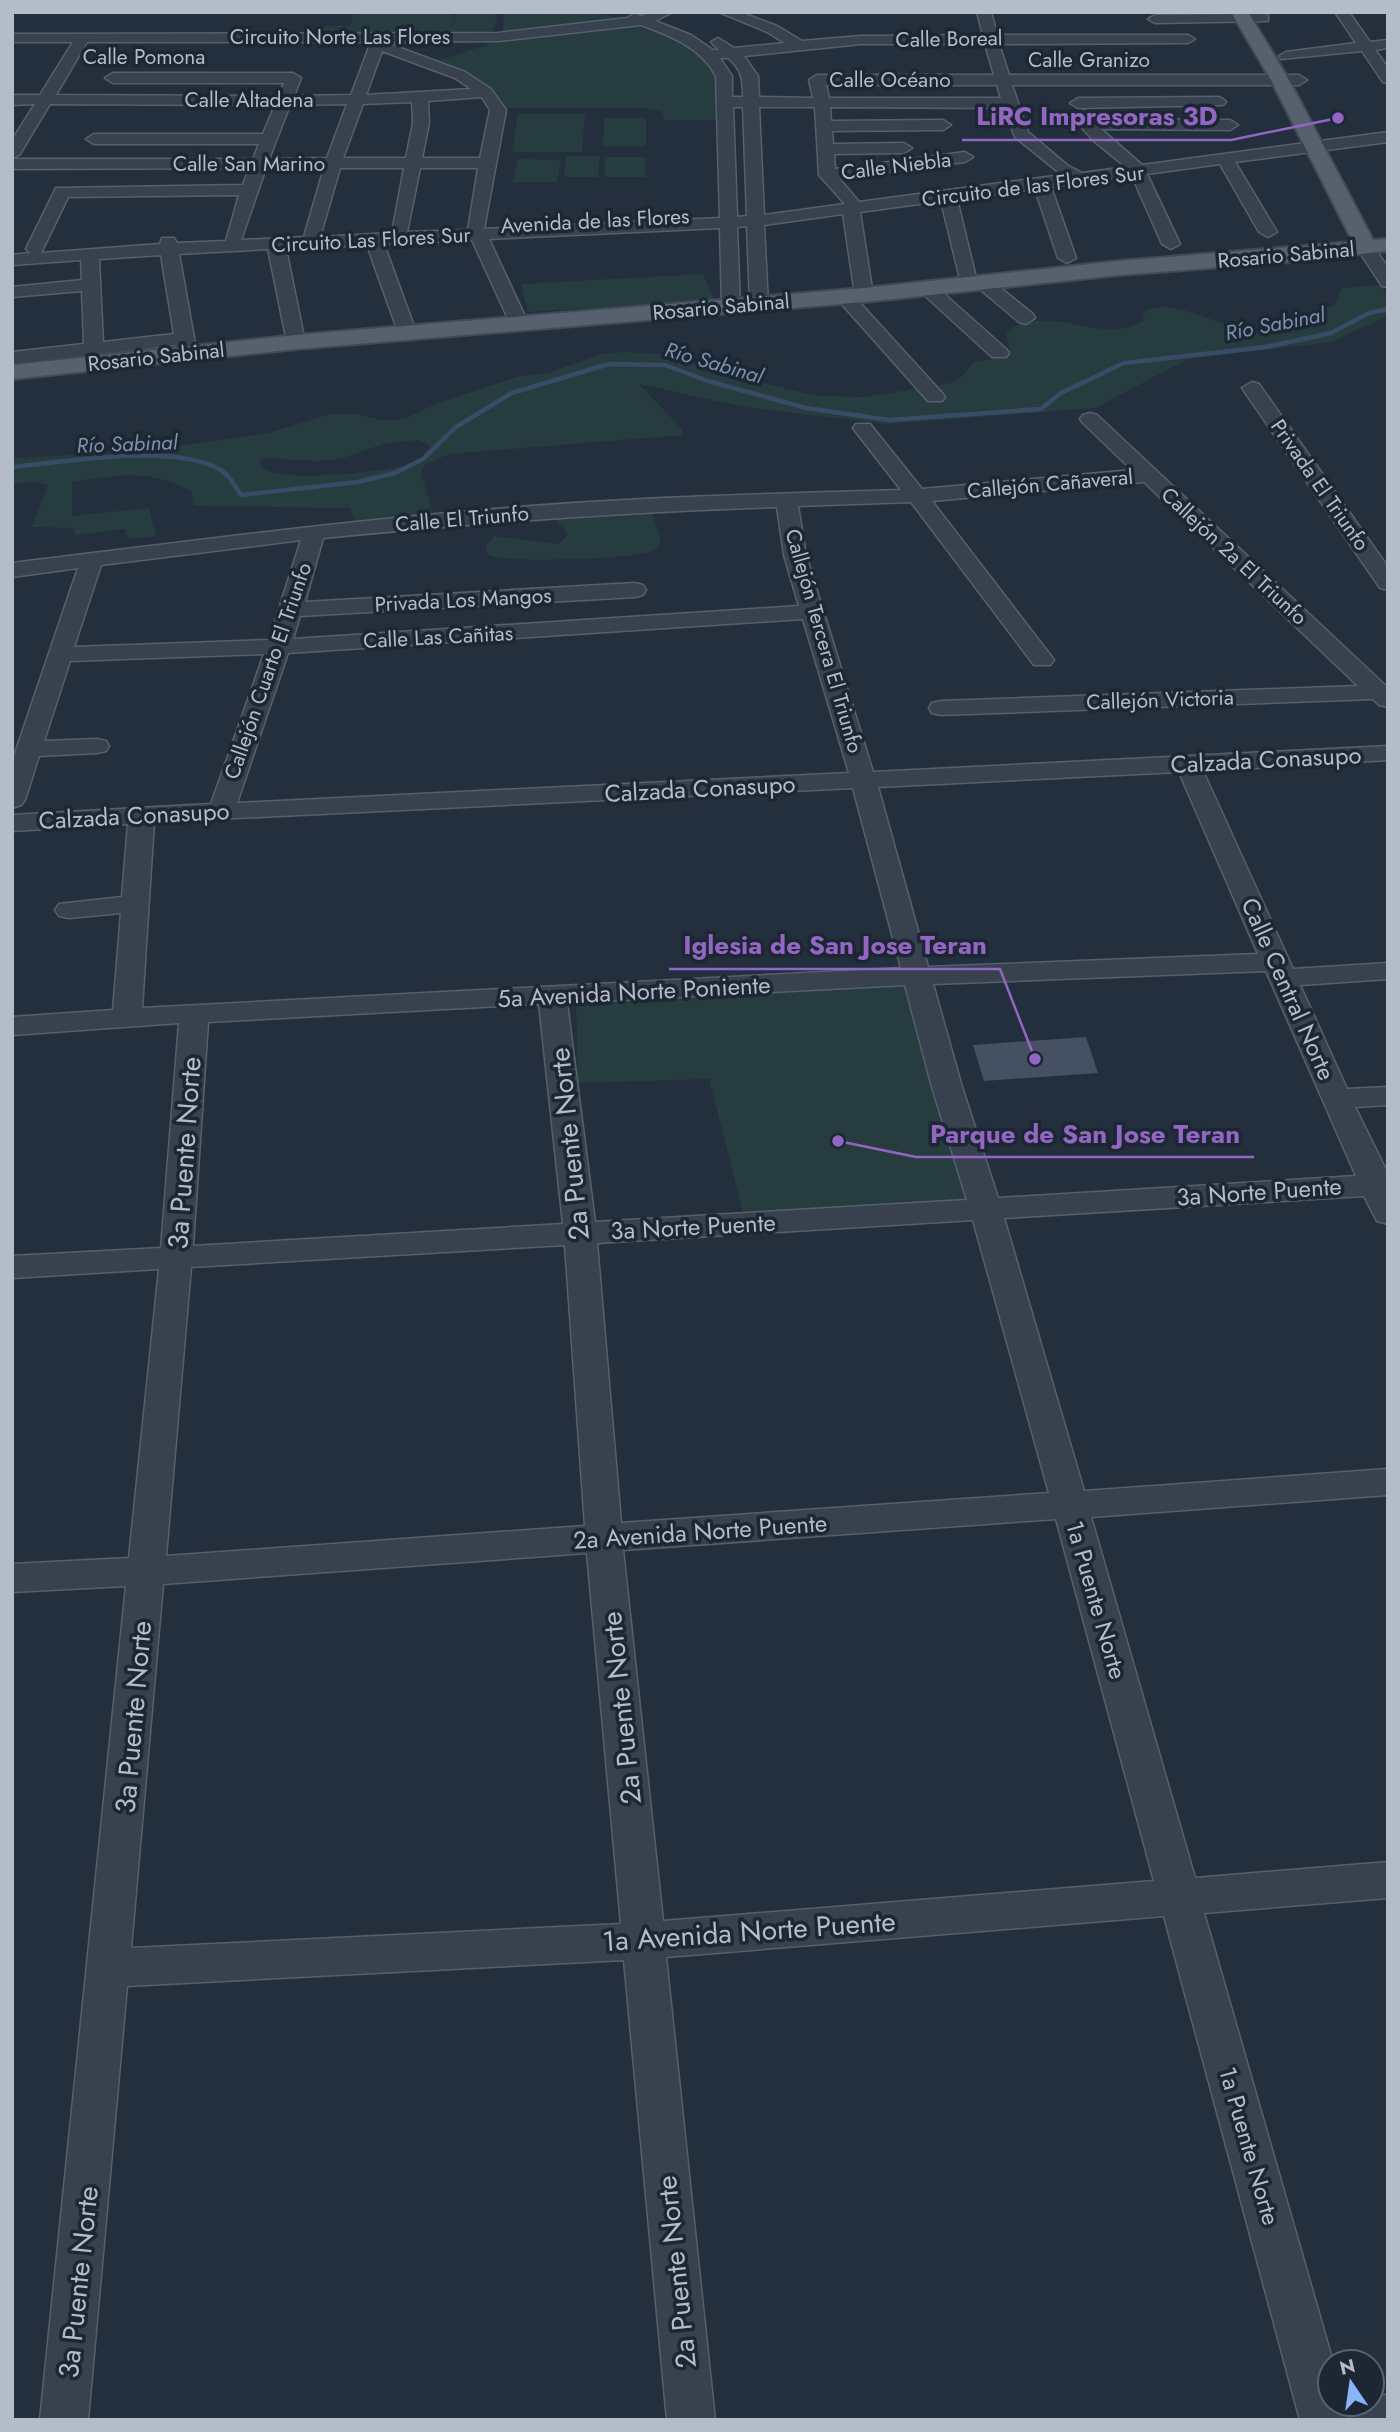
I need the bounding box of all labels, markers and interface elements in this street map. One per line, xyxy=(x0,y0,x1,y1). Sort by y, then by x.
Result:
street label: Circuito Norte Las Flores xyxy=(230,22,450,52)
street label: Calle Boreal xyxy=(895,23,1003,55)
street label: Calle Pomona xyxy=(83,42,205,72)
street label: Calle Granizo xyxy=(1028,45,1150,75)
street label: Calle Océano xyxy=(829,65,951,95)
street label: Calle Altadena xyxy=(184,85,314,115)
callout: LiRC Impresoras 3D xyxy=(962,93,1231,140)
text: LiRC Impresoras 3D xyxy=(976,97,1218,135)
street label: Calle Niebla xyxy=(839,144,953,188)
street label: Calle San Marino xyxy=(173,149,325,179)
street label: Circuito de las Flores Sur xyxy=(920,157,1147,215)
street label: Avenida de las Flores xyxy=(500,201,690,241)
street label: Circuito Las Flores Sur xyxy=(271,220,472,260)
street label: Rosario Sabinal xyxy=(1216,234,1356,276)
street label: Rosario Sabinal xyxy=(651,286,791,328)
water label: Río Sabinal xyxy=(1223,299,1329,348)
street label: Rosario Sabinal xyxy=(86,335,226,379)
water label: Río Sabinal xyxy=(661,335,768,392)
street label: Privada El Triunfo xyxy=(1263,413,1377,557)
water label: Río Sabinal xyxy=(76,427,179,461)
street label: Callejón Cañaveral xyxy=(966,462,1134,506)
street label: Callejón 2a El Triunfo xyxy=(1154,480,1314,632)
street label: Calle El Triunfo xyxy=(394,498,530,540)
street label: Callejón Tercera El Triunfo xyxy=(778,525,870,757)
street label: Callejón Cuarto El Triunfo xyxy=(217,559,319,783)
street label: Privada Los Mangos xyxy=(374,580,552,620)
street label: Calle Las Cañitas xyxy=(362,618,514,656)
street label: Callejón Victoria xyxy=(1086,682,1234,718)
street label: Calzada Conasupo xyxy=(1170,737,1362,782)
street label: Calzada Conasupo xyxy=(604,766,796,811)
street label: Calzada Conasupo xyxy=(38,793,230,838)
street label: Calle Central Norte xyxy=(1233,892,1344,1086)
callout: Iglesia de San Jose Teran xyxy=(669,922,1000,969)
text: Iglesia de San Jose Teran xyxy=(683,926,987,964)
street label: 5a Avenida Norte Poniente xyxy=(497,967,771,1016)
street label: 2a Puente Norte xyxy=(539,1045,600,1242)
street label: 3a Puente Norte xyxy=(157,1055,212,1251)
callout: Parque de San Jose Teran xyxy=(916,1110,1254,1157)
text: Parque de San Jose Teran xyxy=(930,1115,1240,1153)
street label: 3a Norte Puente xyxy=(1175,1168,1343,1215)
street label: 3a Norte Puente xyxy=(609,1205,777,1248)
street label: 2a Avenida Norte Puente xyxy=(572,1505,828,1558)
street label: 1a Puente Norte xyxy=(1057,1517,1136,1683)
street label: 2a Puente Norte xyxy=(591,1609,652,1806)
street label: 3a Puente Norte xyxy=(105,1619,162,1815)
street label: 1a Avenida Norte Puente xyxy=(601,1901,897,1962)
street label: 1a Puente Norte xyxy=(1210,2063,1289,2229)
street label: 2a Puente Norte xyxy=(646,2173,707,2370)
street label: 3a Puente Norte xyxy=(48,2184,109,2380)
north arrow xyxy=(1316,2348,1386,2418)
text: N xyxy=(1337,2352,1358,2382)

